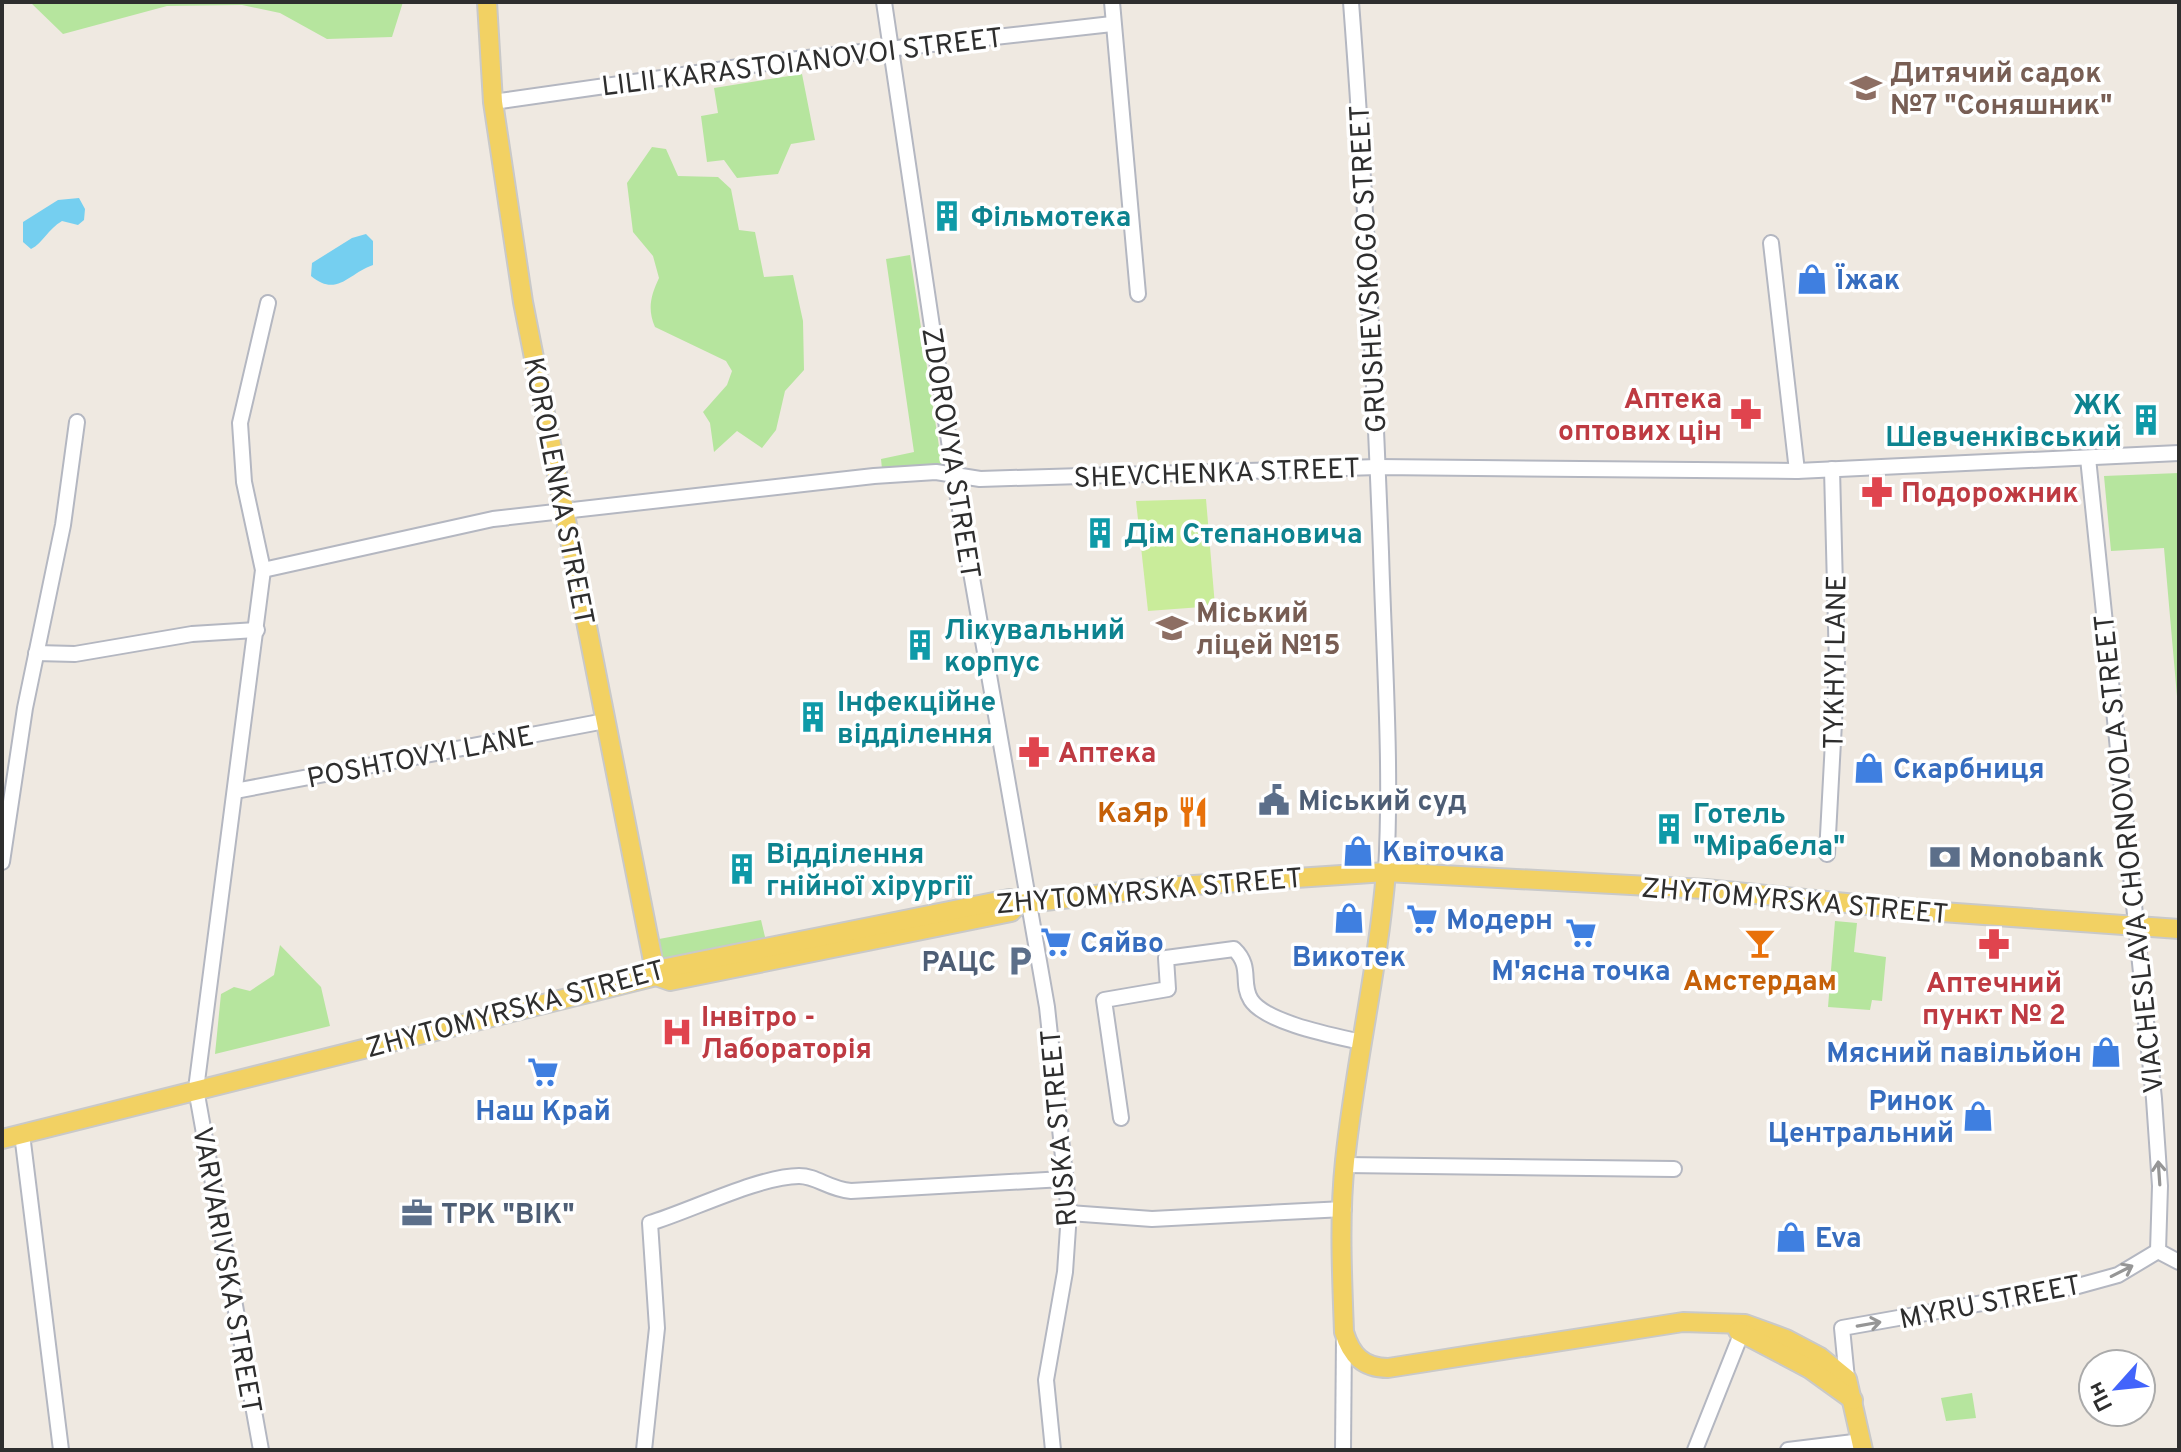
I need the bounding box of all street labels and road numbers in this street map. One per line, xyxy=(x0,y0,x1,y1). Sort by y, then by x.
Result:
street label: LILII KARASTOIANOVOI STREET xyxy=(600,21,1005,106)
street label: GRUSHEVSKOGO STREET xyxy=(1343,104,1397,434)
street label: ZDOROVYA STREET xyxy=(911,325,987,582)
street label: KOROLENKA STREET xyxy=(513,355,601,629)
street label: SHEVCHENKA STREET xyxy=(1073,452,1361,498)
street label: TYKHYI LANE xyxy=(1817,575,1857,750)
street label: VIACHESLAVA CHORNOVOLA STREET xyxy=(2088,612,2174,1095)
street label: POSHTOVYI LANE xyxy=(304,719,537,799)
street label: ZHYTOMYRSKA STREET xyxy=(994,862,1304,924)
street label: ZHYTOMYRSKA STREET xyxy=(1640,872,1950,934)
street label: ZHYTOMYRSKA STREET xyxy=(362,954,669,1068)
street label: RUSKA STREET xyxy=(1034,1028,1088,1228)
street label: VARVARIVSKA STREET xyxy=(182,1124,268,1417)
street label: MYRU STREET xyxy=(1897,1269,2084,1339)

